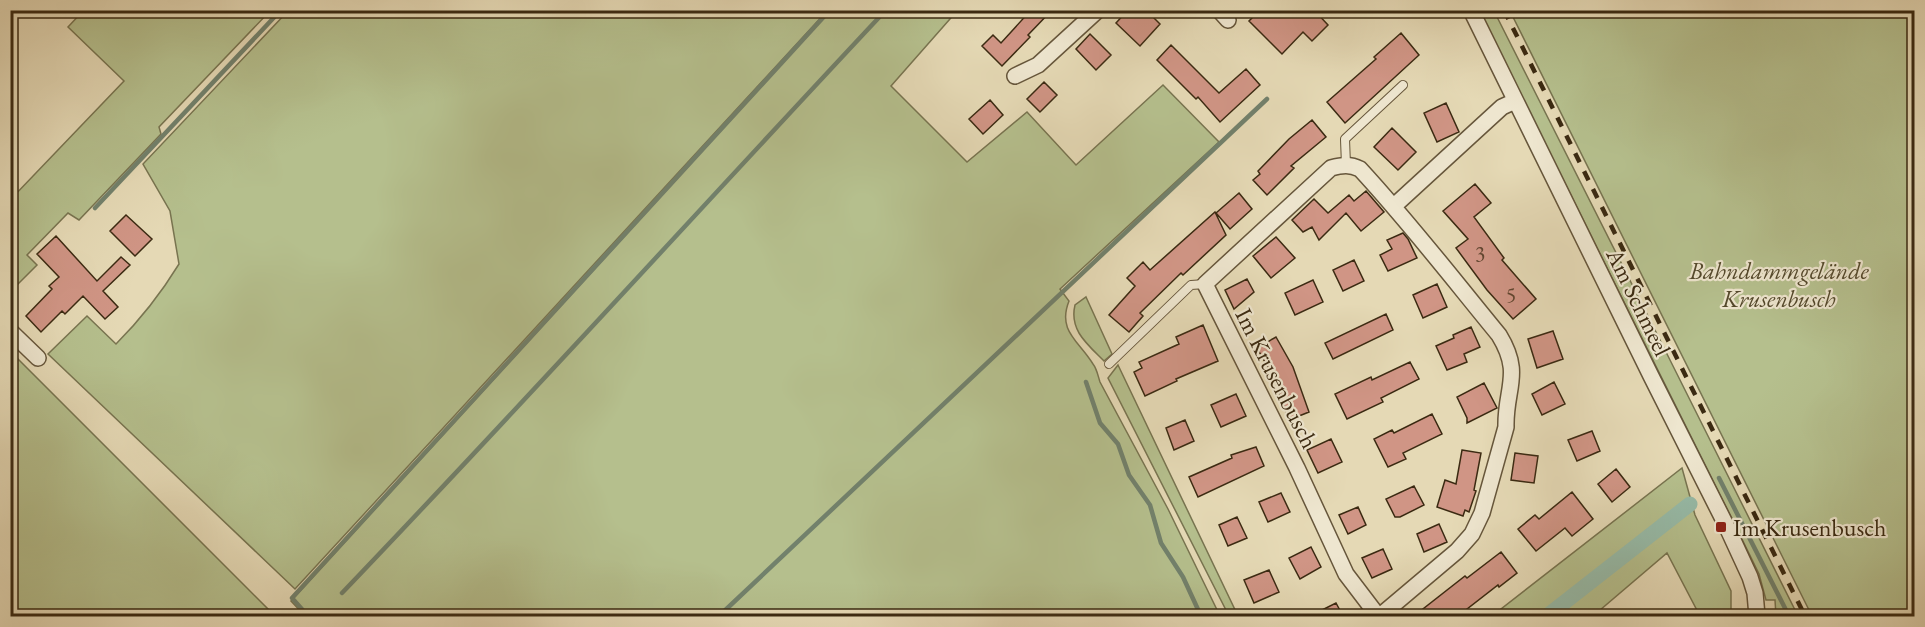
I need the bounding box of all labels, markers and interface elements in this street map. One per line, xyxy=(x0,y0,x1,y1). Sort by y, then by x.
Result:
house number: 3 xyxy=(1475,240,1485,267)
street label: Am Schmeel xyxy=(1599,242,1679,361)
park label: Bahndammgelände Krusenbusch xyxy=(1688,255,1870,314)
house number: 5 xyxy=(1506,281,1516,308)
street label: Im Krusenbusch xyxy=(1228,303,1326,453)
place label: Im Krusenbusch xyxy=(1733,512,1886,543)
marker: Im Krusenbusch xyxy=(1714,520,1728,534)

